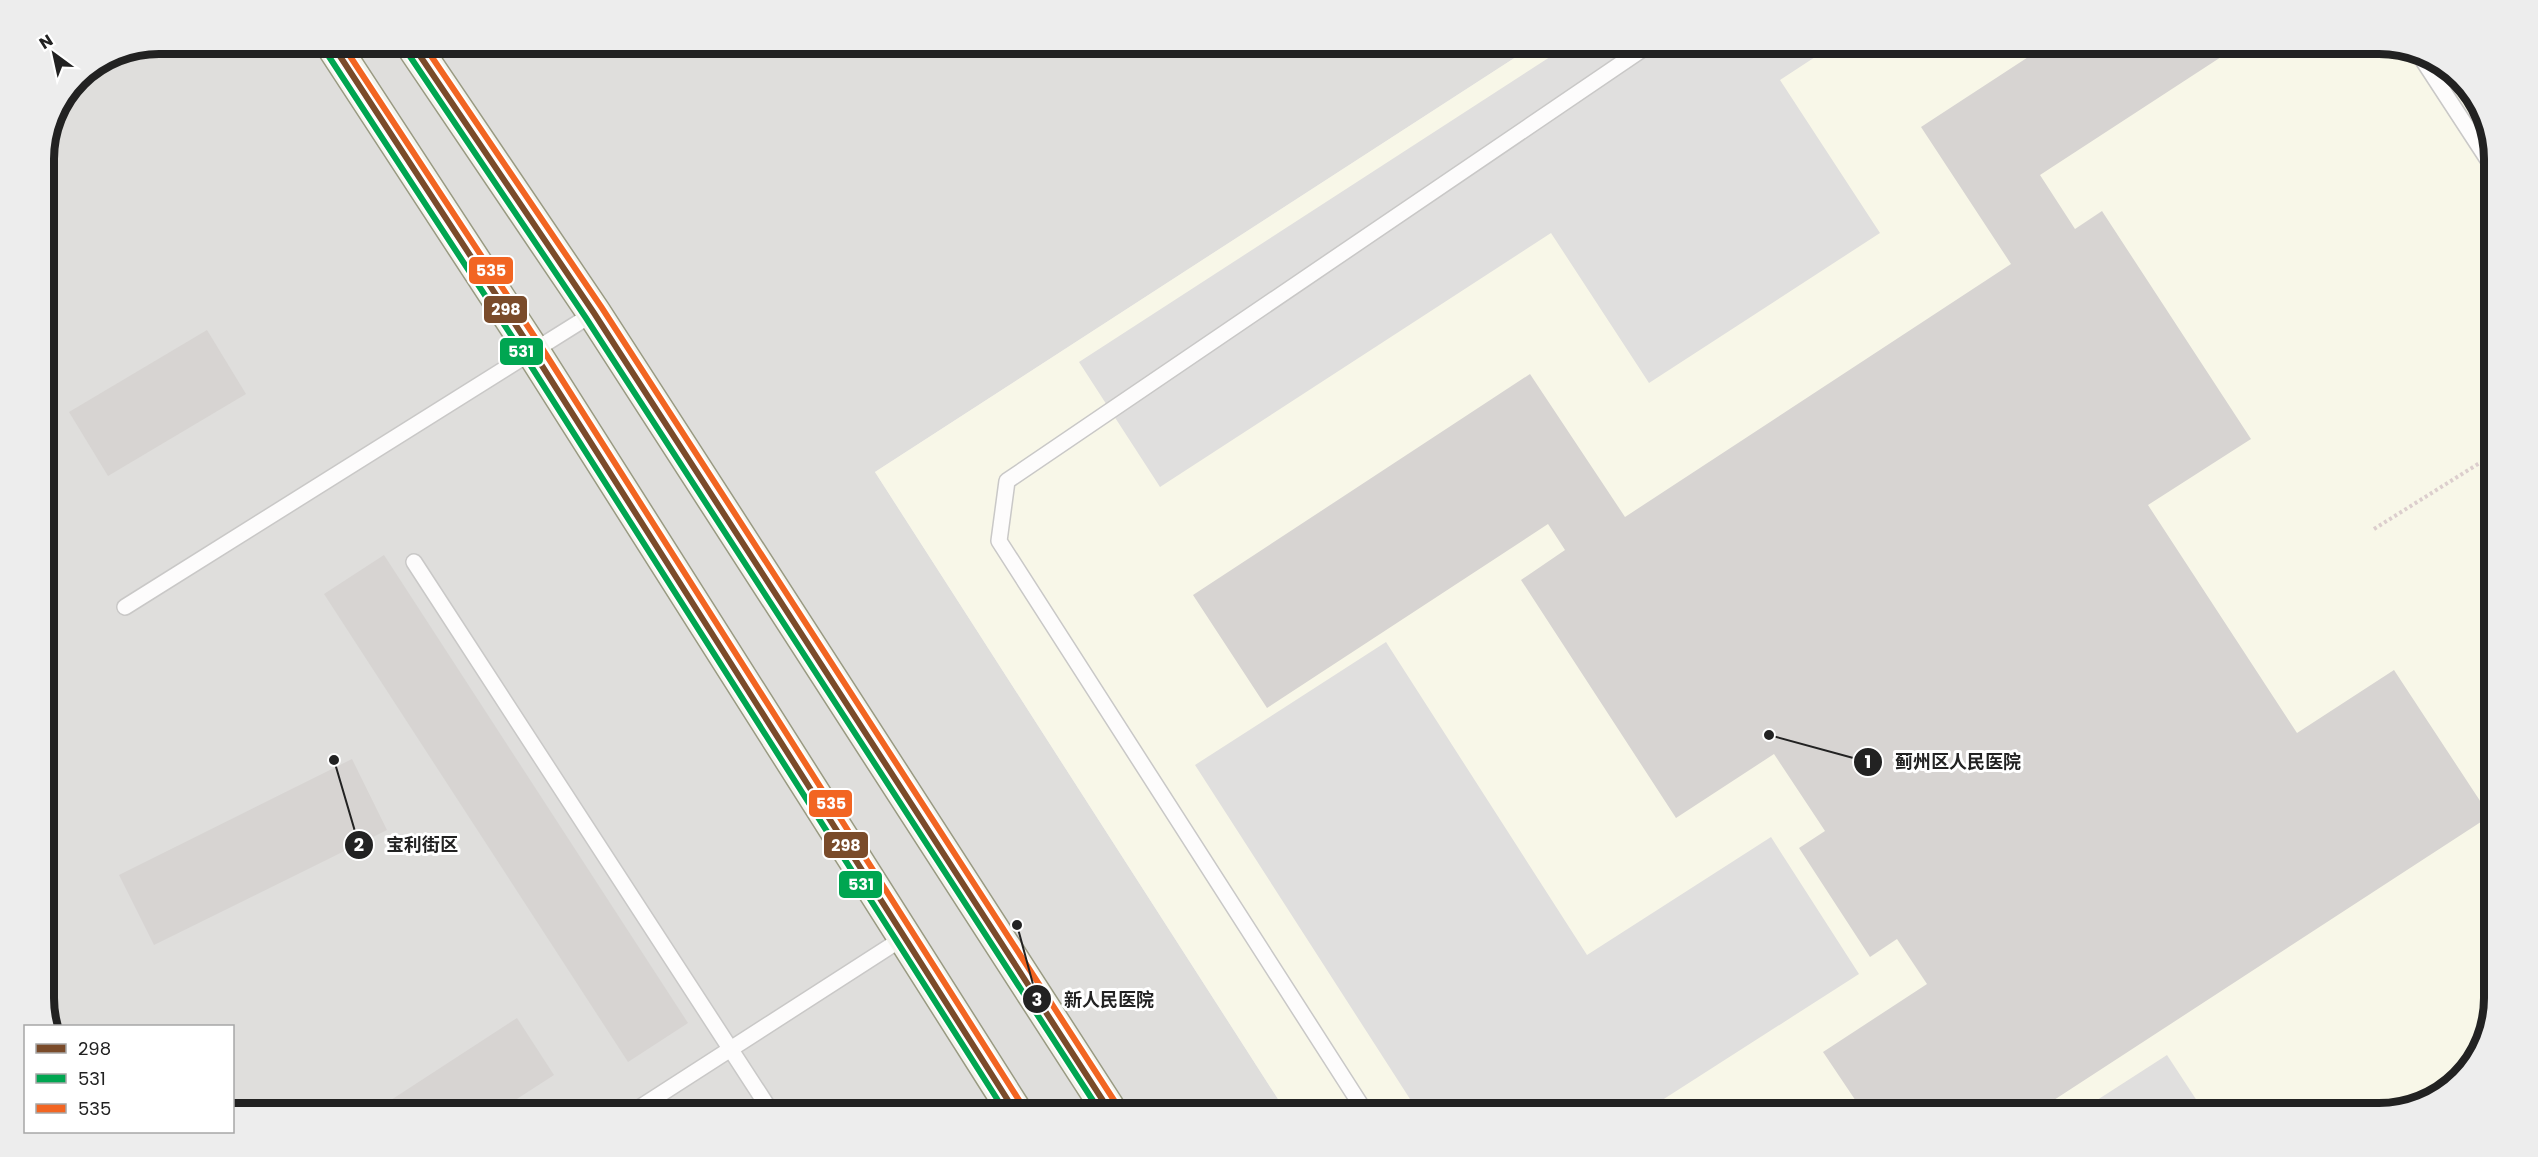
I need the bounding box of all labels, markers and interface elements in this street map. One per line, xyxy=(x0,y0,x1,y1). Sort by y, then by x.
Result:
north arrow xyxy=(24,24,84,84)
text: N xyxy=(35,29,57,55)
line badge: 535 xyxy=(468,256,514,285)
text: 535 xyxy=(476,259,506,282)
line badge: 298 xyxy=(483,295,528,324)
text: 298 xyxy=(491,298,521,321)
line badge: 531 xyxy=(499,337,544,366)
text: 531 xyxy=(508,340,534,363)
callout: 蓟州区人民医院 xyxy=(1853,744,2033,780)
text: 1 xyxy=(1865,749,1871,774)
text: 蓟州区人民医院 xyxy=(1895,749,2021,774)
line badge: 535 xyxy=(808,789,853,818)
text: 535 xyxy=(816,792,846,815)
callout: 宝利街区 xyxy=(344,827,470,863)
line badge: 298 xyxy=(823,831,869,859)
text: 2 xyxy=(354,832,364,857)
text: 宝利街区 xyxy=(386,832,458,857)
text: 298 xyxy=(831,834,861,857)
line badge: 531 xyxy=(838,870,883,899)
text: 531 xyxy=(848,873,874,896)
callout: 新人民医院 xyxy=(1022,981,1166,1017)
text: 3 xyxy=(1032,987,1042,1012)
text: 新人民医院 xyxy=(1064,987,1154,1012)
legend xyxy=(24,1025,234,1133)
text: 298 xyxy=(78,1036,111,1061)
text: 531 xyxy=(78,1066,106,1091)
text: 535 xyxy=(78,1096,111,1121)

